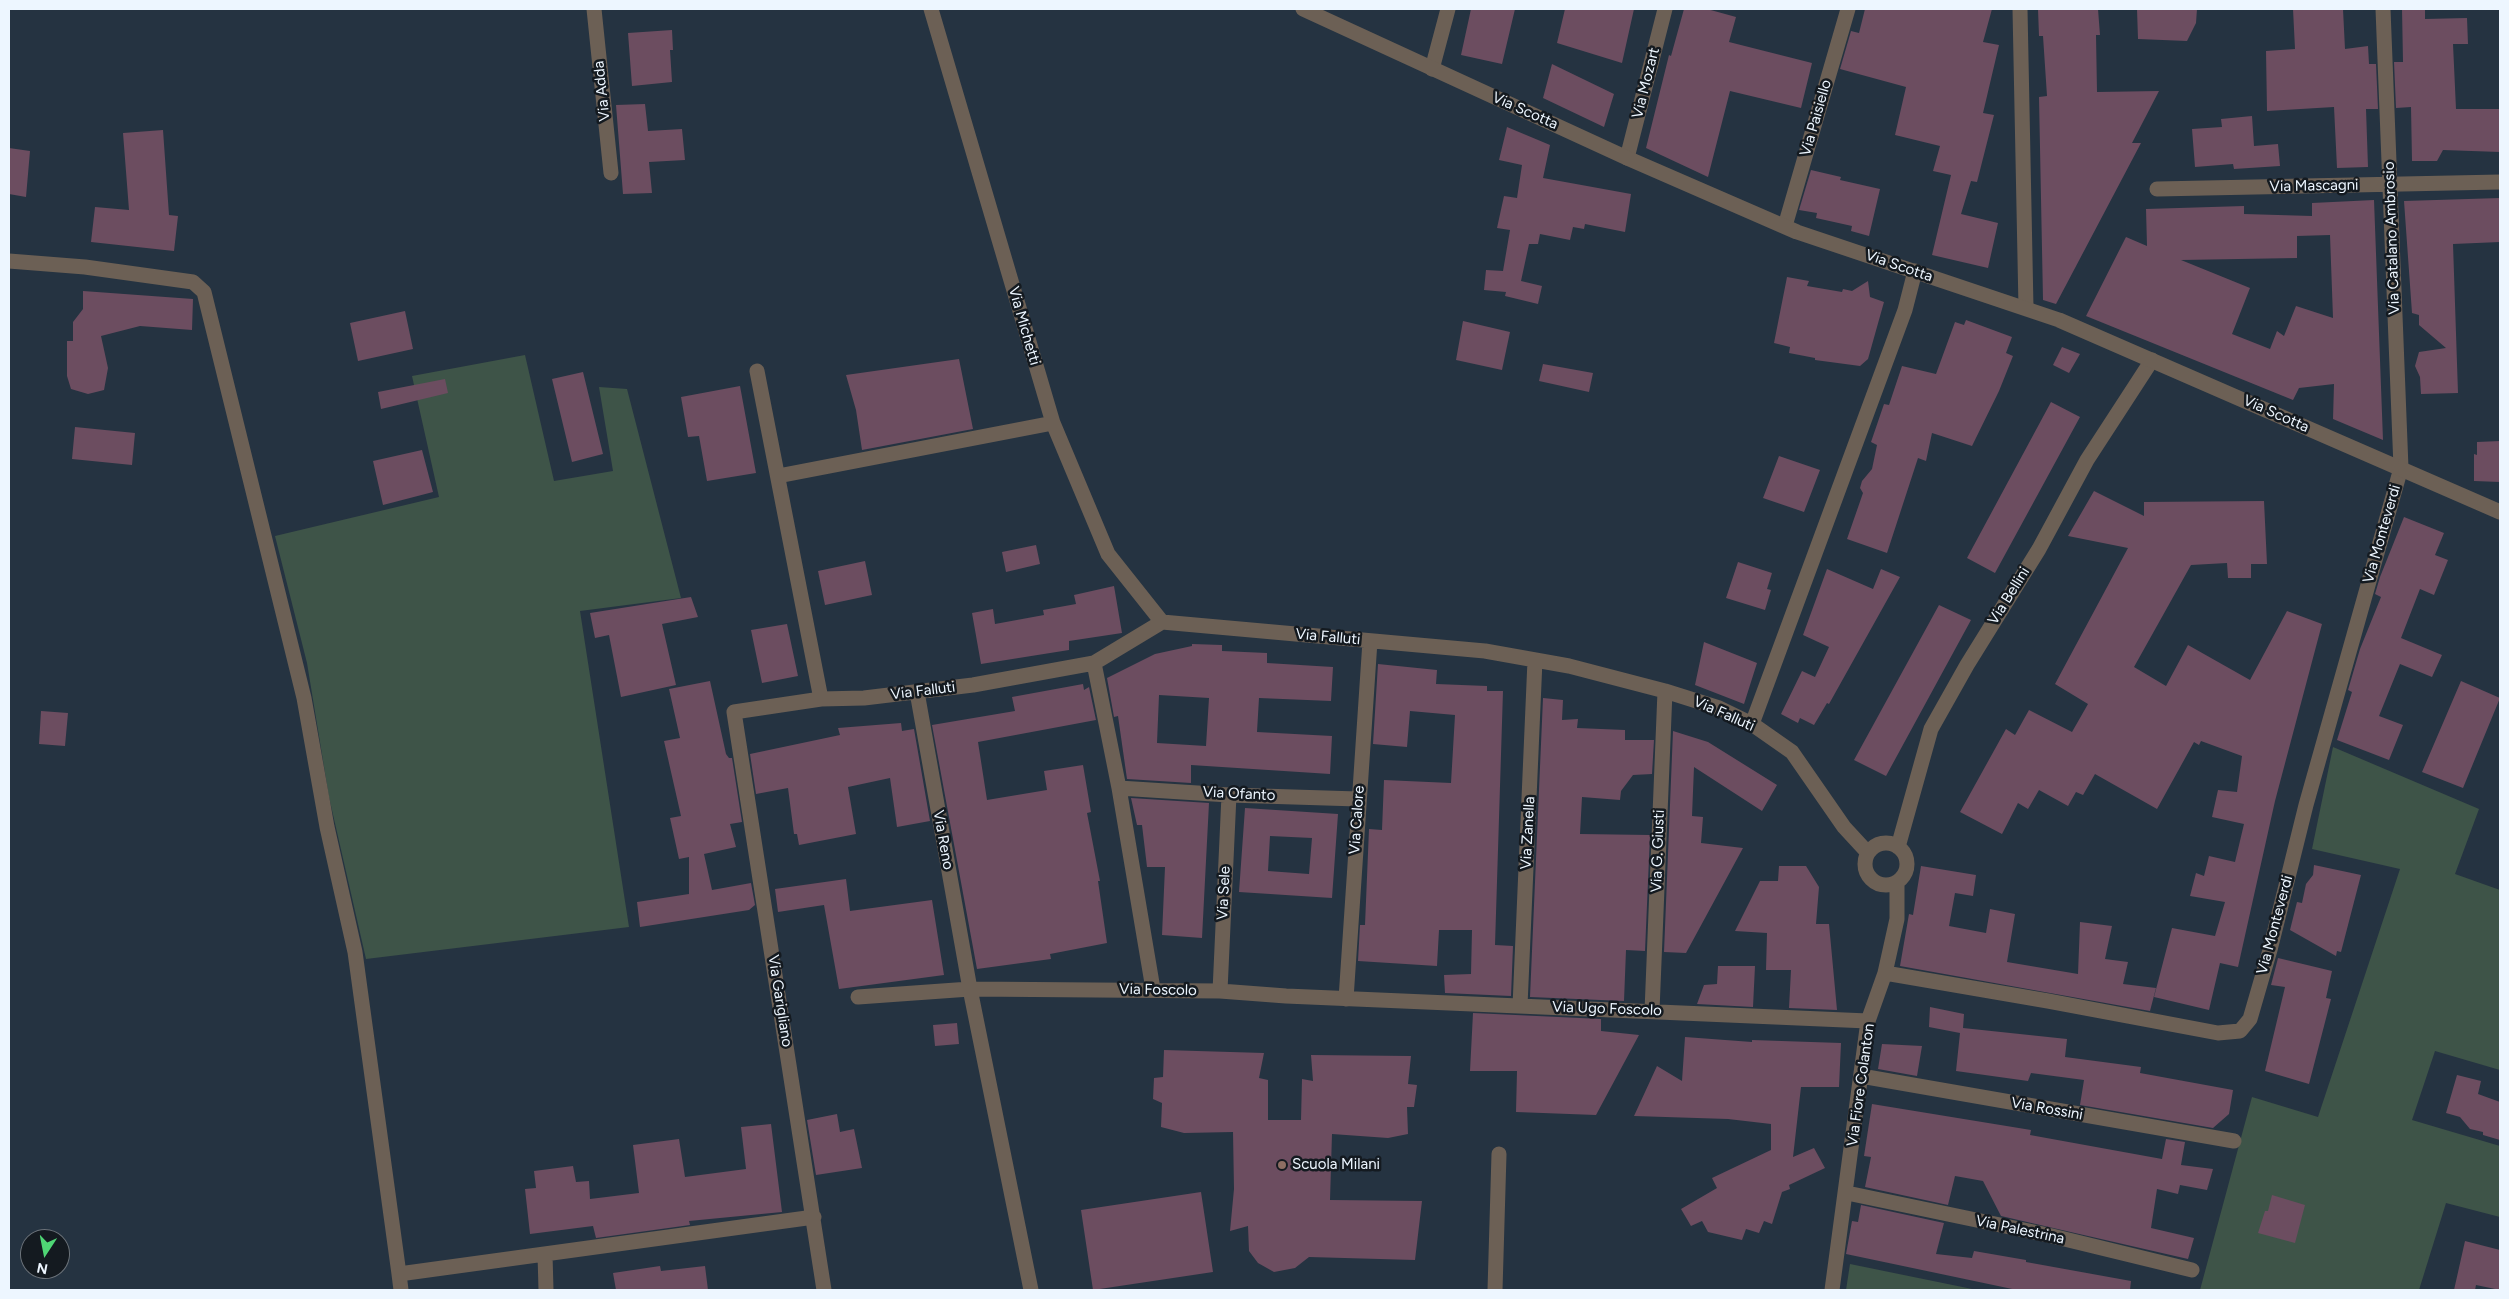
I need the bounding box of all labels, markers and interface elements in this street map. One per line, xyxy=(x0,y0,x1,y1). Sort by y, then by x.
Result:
street label: Via Mozart xyxy=(1629,46,1663,120)
street label: Via Adda xyxy=(590,60,614,122)
street label: Via Paisiello xyxy=(1796,78,1836,158)
street label: Via Scotta xyxy=(1489,89,1561,133)
street label: Via Catalano Ambrosio xyxy=(2380,161,2404,315)
street label: Via Mascagni xyxy=(2269,176,2359,196)
street label: Via Scotta xyxy=(1863,246,1935,286)
street label: Via Michetti xyxy=(1004,285,1044,367)
street label: Via Scotta xyxy=(2240,392,2312,436)
street label: Via Monteverdi xyxy=(2359,483,2405,585)
street label: Via Bellini xyxy=(1984,564,2034,628)
street label: Via Falluti xyxy=(1295,625,1361,649)
street label: Via Falluti xyxy=(890,678,956,704)
street label: Via Falluti xyxy=(1691,693,1757,735)
street label: Via Ofanto xyxy=(1202,783,1276,805)
street label: Via Calore xyxy=(1346,785,1368,855)
street label: Via Zanella xyxy=(1517,796,1539,870)
street label: Via Reno xyxy=(929,809,957,871)
street label: Via G. Giusti xyxy=(1648,809,1668,893)
street label: Via Sele xyxy=(1214,866,1234,920)
street label: Via Monteverdi xyxy=(2253,874,2297,976)
street label: Via Garigliano xyxy=(764,954,796,1048)
street label: Via Foscolo xyxy=(1119,980,1197,1000)
street label: Via Ugo Foscolo xyxy=(1552,998,1662,1020)
street label: Via Fiore Colanton xyxy=(1843,1022,1879,1148)
street label: Via Rossini xyxy=(2010,1094,2084,1124)
place label: Scuola Milani xyxy=(1292,1156,1380,1174)
marker: Scuola Milani xyxy=(1276,1159,1288,1171)
street label: Via Palestrina xyxy=(1974,1212,2066,1248)
north arrow xyxy=(20,1229,70,1279)
text: N xyxy=(35,1259,49,1278)

